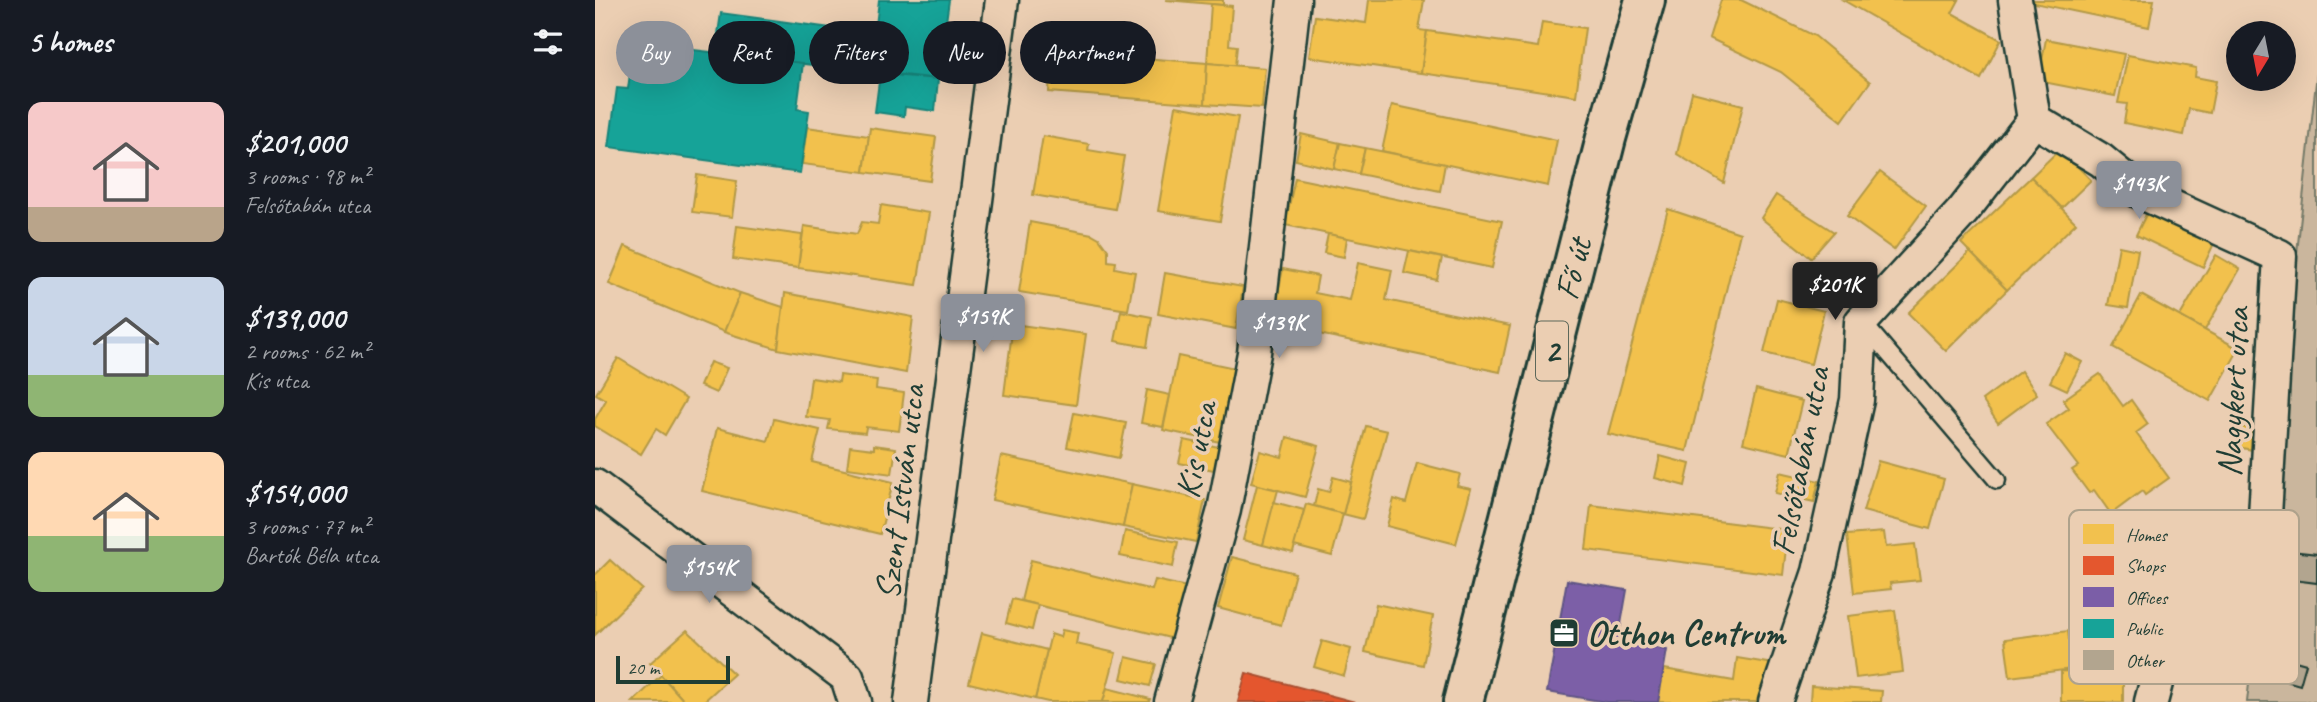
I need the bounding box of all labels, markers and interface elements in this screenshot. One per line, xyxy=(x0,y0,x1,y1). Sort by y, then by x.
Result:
chip: Buy xyxy=(616,21,694,84)
chip: Rent xyxy=(708,21,795,84)
chip: Filters xyxy=(809,21,909,84)
chip: New xyxy=(923,21,1006,84)
chip: Apartment xyxy=(1020,21,1156,84)
north arrow xyxy=(2226,21,2296,91)
map controls xyxy=(2226,21,2296,91)
text: 5 homes xyxy=(28,23,112,61)
icon: filters xyxy=(529,23,567,61)
text: $201,000 xyxy=(245,124,345,162)
icon: home xyxy=(84,130,168,214)
text: 3 rooms · 98 m² xyxy=(245,162,369,191)
pin: $143K xyxy=(2090,162,2188,221)
text: $143K xyxy=(2112,169,2166,198)
text: Felsőtabán utca xyxy=(245,191,370,220)
street label: Fő út xyxy=(1544,231,1603,304)
pin: $201K xyxy=(1786,262,1884,322)
text: $201K xyxy=(1808,270,1862,299)
pin: $159K xyxy=(934,294,1032,354)
text: $139,000 xyxy=(245,299,345,337)
pin: $139K xyxy=(1230,300,1328,360)
text: $159K xyxy=(957,302,1009,331)
street label: Nagykert utca xyxy=(2206,303,2260,478)
icon: home xyxy=(84,305,168,389)
text: $139K xyxy=(1253,308,1305,337)
road number: 2 xyxy=(1536,322,1568,380)
text: 2 rooms · 62 m² xyxy=(245,337,369,366)
street label: Felsőtabán utca xyxy=(1760,361,1841,559)
text: Kis utca xyxy=(245,366,309,395)
street label: Szent István utca xyxy=(865,380,936,602)
street label: Kis utca xyxy=(1165,396,1228,502)
text: $154,000 xyxy=(245,474,345,512)
icon: home xyxy=(84,480,168,564)
legend xyxy=(2069,510,2299,684)
text: 3 rooms · 77 m² xyxy=(245,512,369,541)
text: Homes xyxy=(2126,523,2168,547)
text: Bartók Béla utca xyxy=(245,541,378,570)
pin: $154K xyxy=(660,546,758,605)
text: $154K xyxy=(683,553,735,582)
text: Shops xyxy=(2126,554,2166,578)
text: Offices xyxy=(2126,586,2169,610)
place label: Otthon Centrum xyxy=(1587,611,1788,656)
office icon: Otthon Centrum xyxy=(1547,616,1581,650)
text: Public xyxy=(2126,617,2164,641)
text: Other xyxy=(2126,649,2166,673)
scale bar xyxy=(616,653,730,685)
text: 20 m xyxy=(627,656,659,680)

